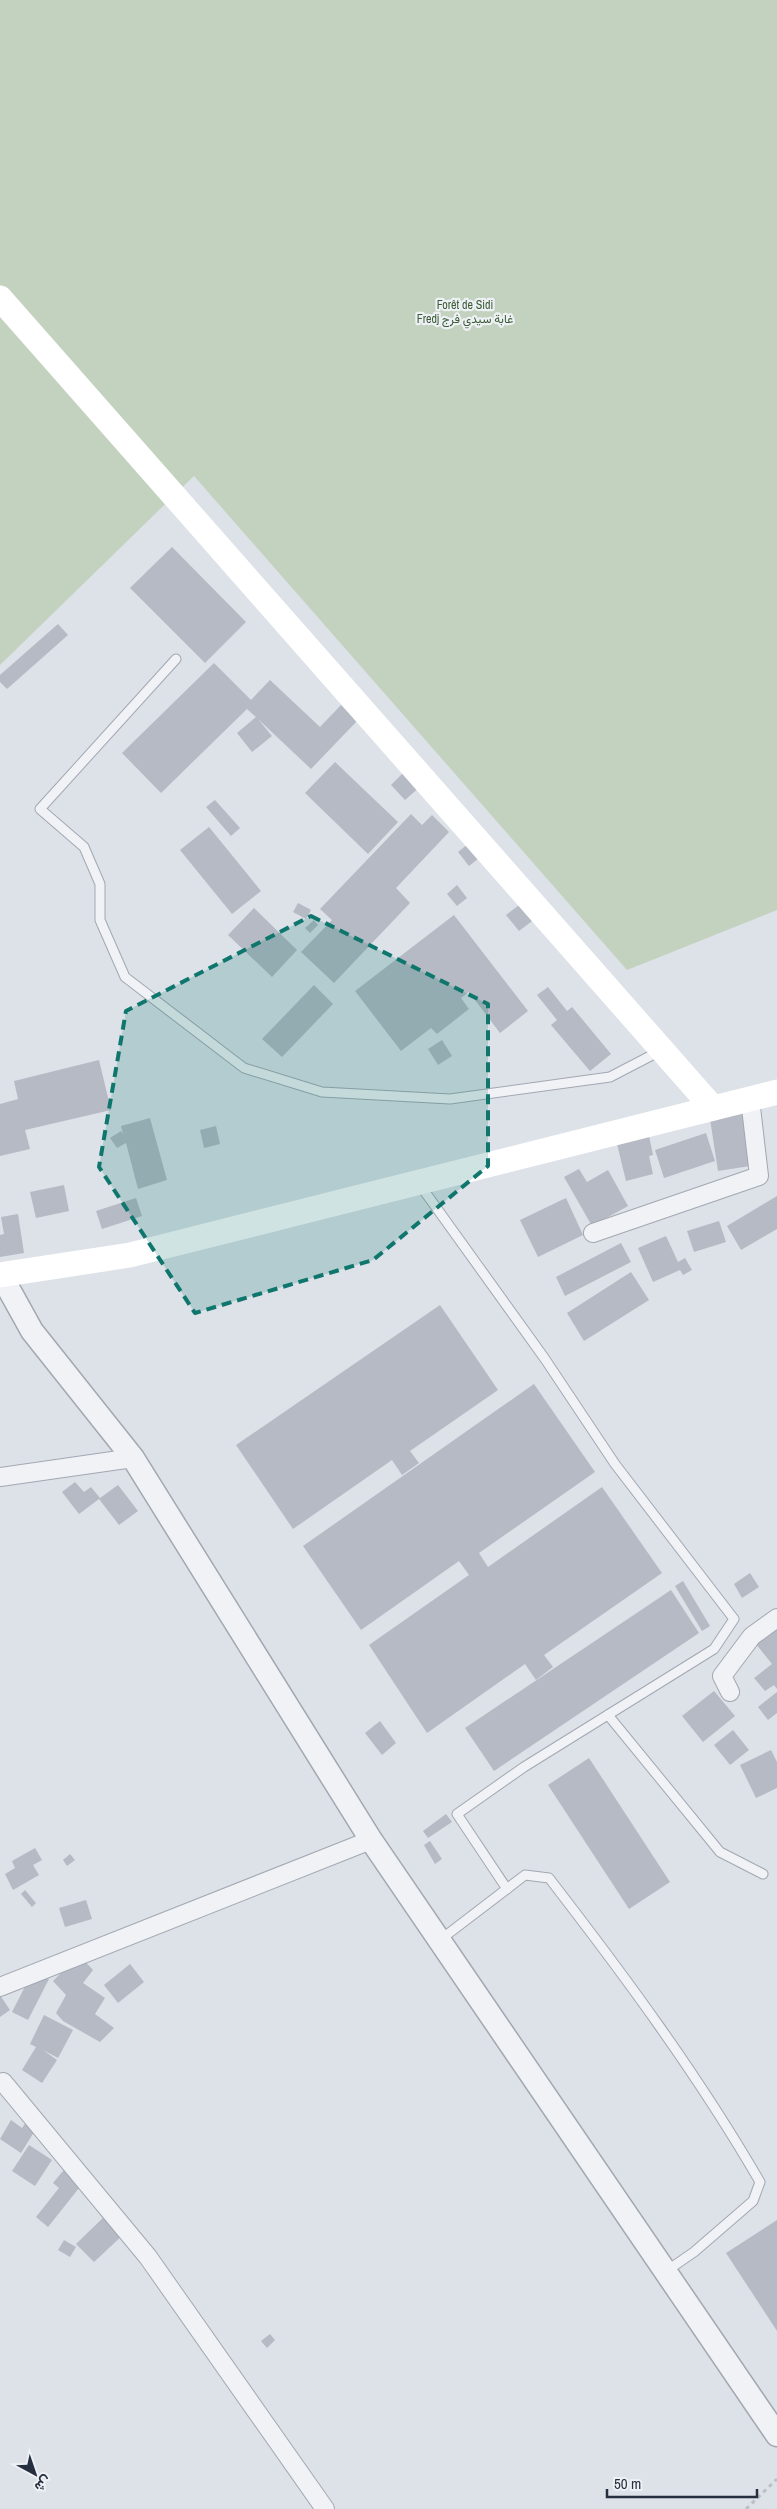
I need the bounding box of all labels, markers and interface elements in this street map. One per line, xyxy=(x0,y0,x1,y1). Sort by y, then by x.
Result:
park label: Forêt de Sidi Fredj غابة سيدي فرج xyxy=(417,297,513,329)
north arrow xyxy=(10,2449,60,2499)
scale bar xyxy=(607,2466,757,2498)
text: ش xyxy=(31,2472,56,2496)
text: 50 m xyxy=(614,2473,641,2494)

